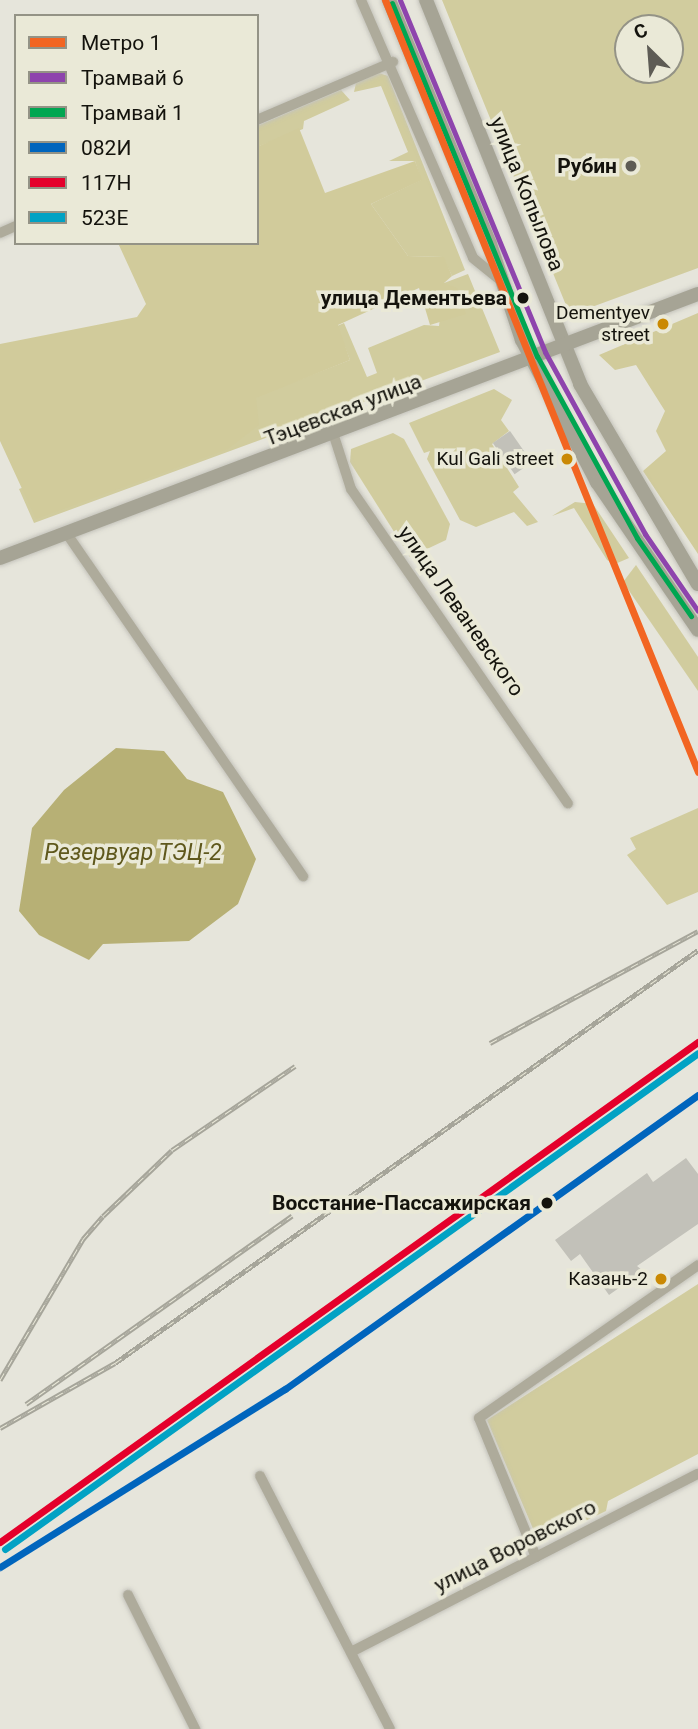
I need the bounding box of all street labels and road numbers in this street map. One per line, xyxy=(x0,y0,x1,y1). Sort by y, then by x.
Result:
street label: улица Копылова xyxy=(485,113,569,275)
street label: Тэцевская улица xyxy=(261,368,425,452)
street label: улица Леваневского xyxy=(393,521,529,701)
street label: улица Воровского xyxy=(430,1494,600,1598)

